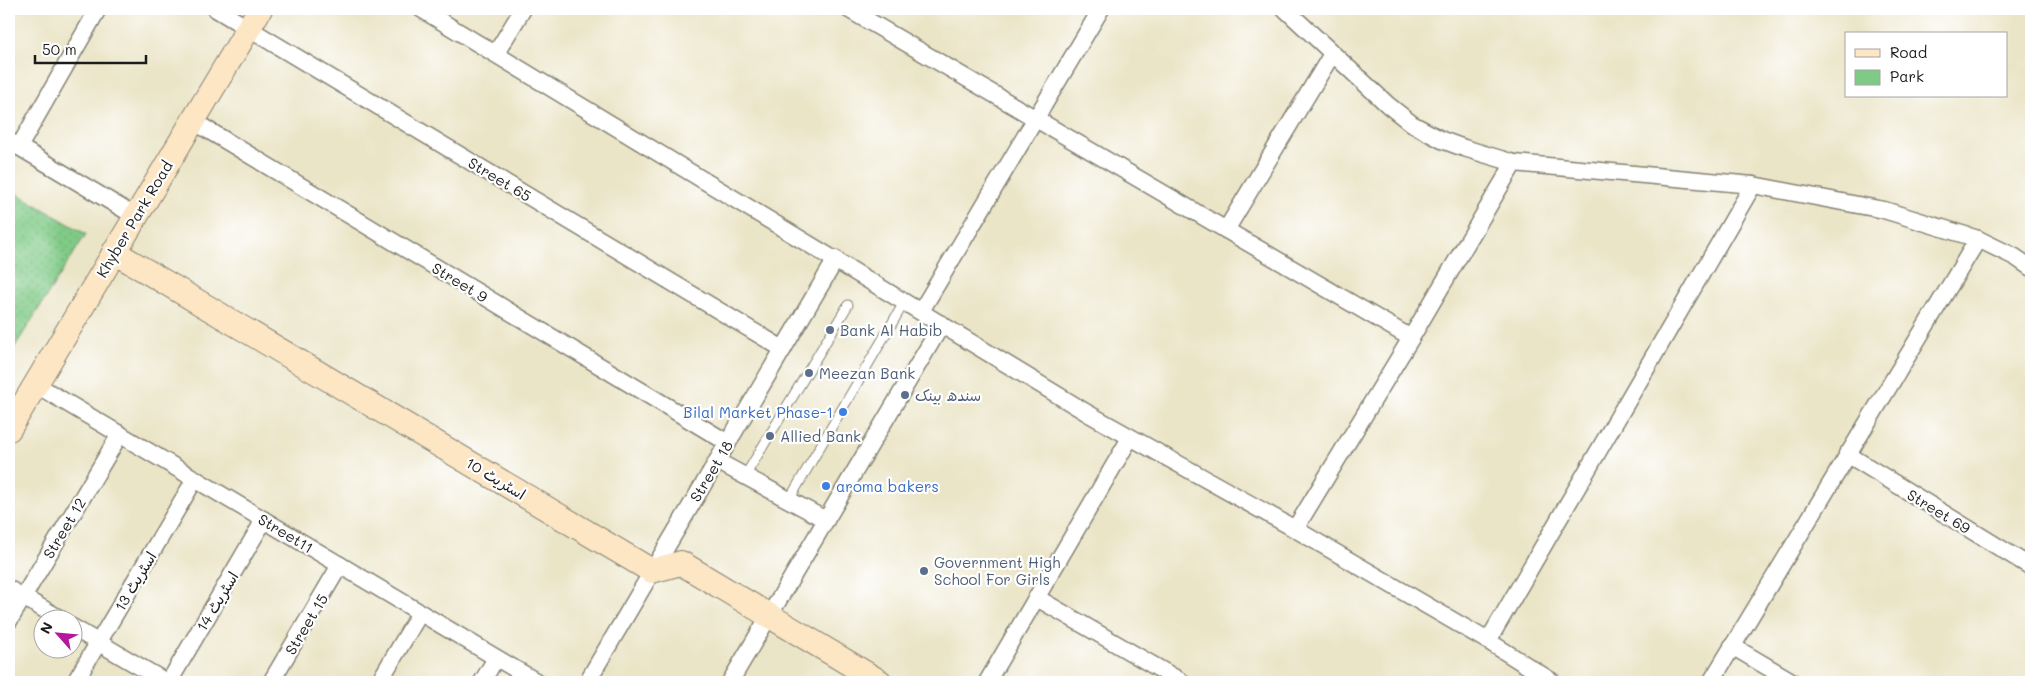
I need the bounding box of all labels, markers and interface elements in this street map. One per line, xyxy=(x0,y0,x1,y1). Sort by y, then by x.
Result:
scale bar xyxy=(35,32,146,64)
legend xyxy=(1845,32,2008,98)
text: 50 m xyxy=(42,39,77,59)
text: Road xyxy=(1890,42,1927,62)
text: Park xyxy=(1890,66,1924,86)
street label: Street 65 xyxy=(465,152,535,206)
street label: Khyber Park Road xyxy=(91,157,177,281)
street label: Street 9 xyxy=(429,258,492,306)
place label: Bank Al Habib xyxy=(840,320,942,340)
marker: Bank Al Habib xyxy=(824,324,836,336)
place label: Meezan Bank xyxy=(819,363,915,383)
marker: Meezan Bank xyxy=(803,367,815,379)
place label: سندھ بینک xyxy=(915,385,981,405)
marker: سندھ بینک xyxy=(899,389,911,401)
place label: Bilal Market Phase-1 xyxy=(683,402,833,422)
marker: Bilal Market Phase-1 xyxy=(837,406,849,418)
place label: Allied Bank xyxy=(780,426,861,446)
marker: Allied Bank xyxy=(764,430,776,442)
street label: Street 18 xyxy=(685,437,737,505)
street label: اسٹریٹ 10 xyxy=(462,452,530,504)
place label: aroma bakers xyxy=(836,476,939,496)
marker: aroma bakers xyxy=(820,480,832,492)
street label: Street 69 xyxy=(1904,484,1974,538)
street label: Street 12 xyxy=(38,494,90,562)
street label: Street11 xyxy=(255,509,317,557)
street label: اسٹریٹ 13 xyxy=(109,548,161,614)
place label: Government High School For Girls xyxy=(934,552,1060,589)
marker: Government High School For Girls xyxy=(918,565,930,577)
street label: اسٹریٹ 14 xyxy=(191,568,243,634)
street label: Street 15 xyxy=(280,590,332,658)
north arrow xyxy=(32,608,82,658)
text: N xyxy=(35,619,57,637)

